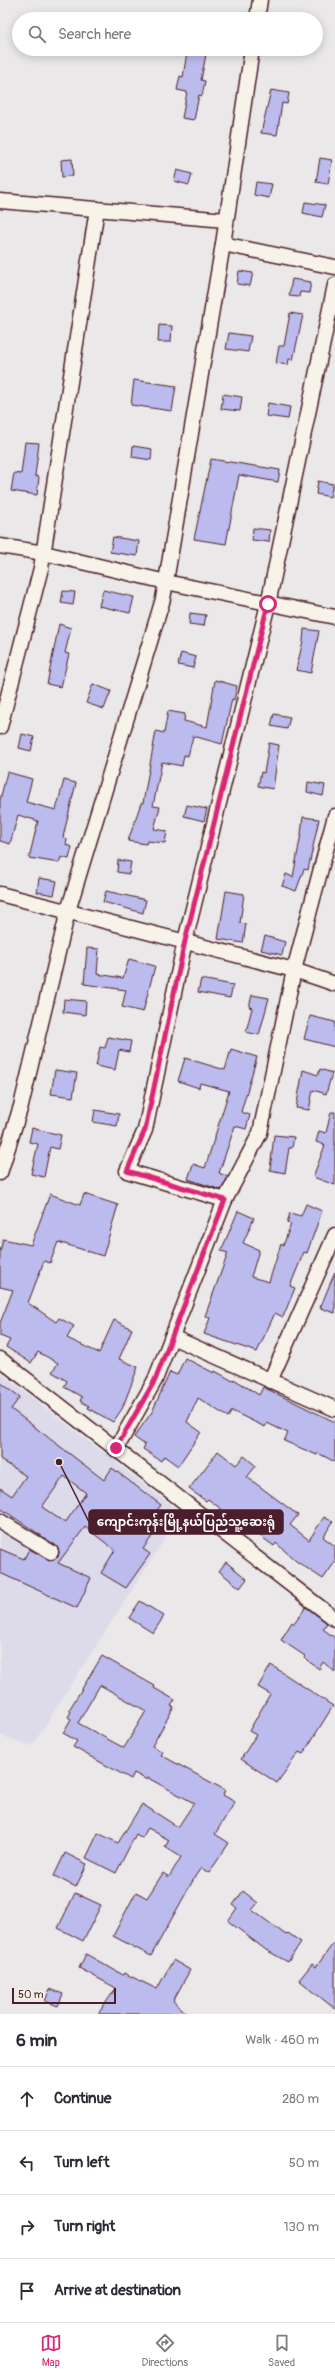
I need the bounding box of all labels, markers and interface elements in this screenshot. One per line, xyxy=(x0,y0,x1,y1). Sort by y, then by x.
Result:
search box xyxy=(12,12,323,56)
icon: search xyxy=(26,23,48,45)
text: Search here xyxy=(58,25,131,44)
route start xyxy=(259,595,277,613)
route end xyxy=(107,1439,125,1457)
callout: ကျောင်းကုန်းမြို့နယ်ပြည်သူ့ဆေးရုံ xyxy=(89,1510,283,1534)
text: ကျောင်းကုန်းမြို့နယ်ပြည်သူ့ဆေးရုံ xyxy=(97,1512,275,1533)
scale bar xyxy=(12,1986,116,2005)
text: 50 m xyxy=(18,1988,44,2001)
text: 6 min xyxy=(16,2030,57,2051)
text: Walk · 460 m xyxy=(245,2032,319,2048)
icon: ahead xyxy=(16,2088,38,2110)
text: Continue xyxy=(54,2089,112,2108)
text: 280 m xyxy=(282,2091,319,2107)
icon: left xyxy=(16,2152,38,2174)
text: Turn left xyxy=(54,2153,110,2172)
text: 50 m xyxy=(289,2155,319,2171)
icon: right xyxy=(16,2216,38,2238)
text: Turn right xyxy=(54,2217,115,2236)
text: 130 m xyxy=(283,2219,319,2235)
icon: arrive xyxy=(16,2280,38,2302)
text: Arrive at destination xyxy=(54,2281,181,2300)
tab: Map xyxy=(40,2332,62,2369)
tab: Directions xyxy=(142,2332,188,2369)
tab: Saved xyxy=(268,2332,295,2369)

